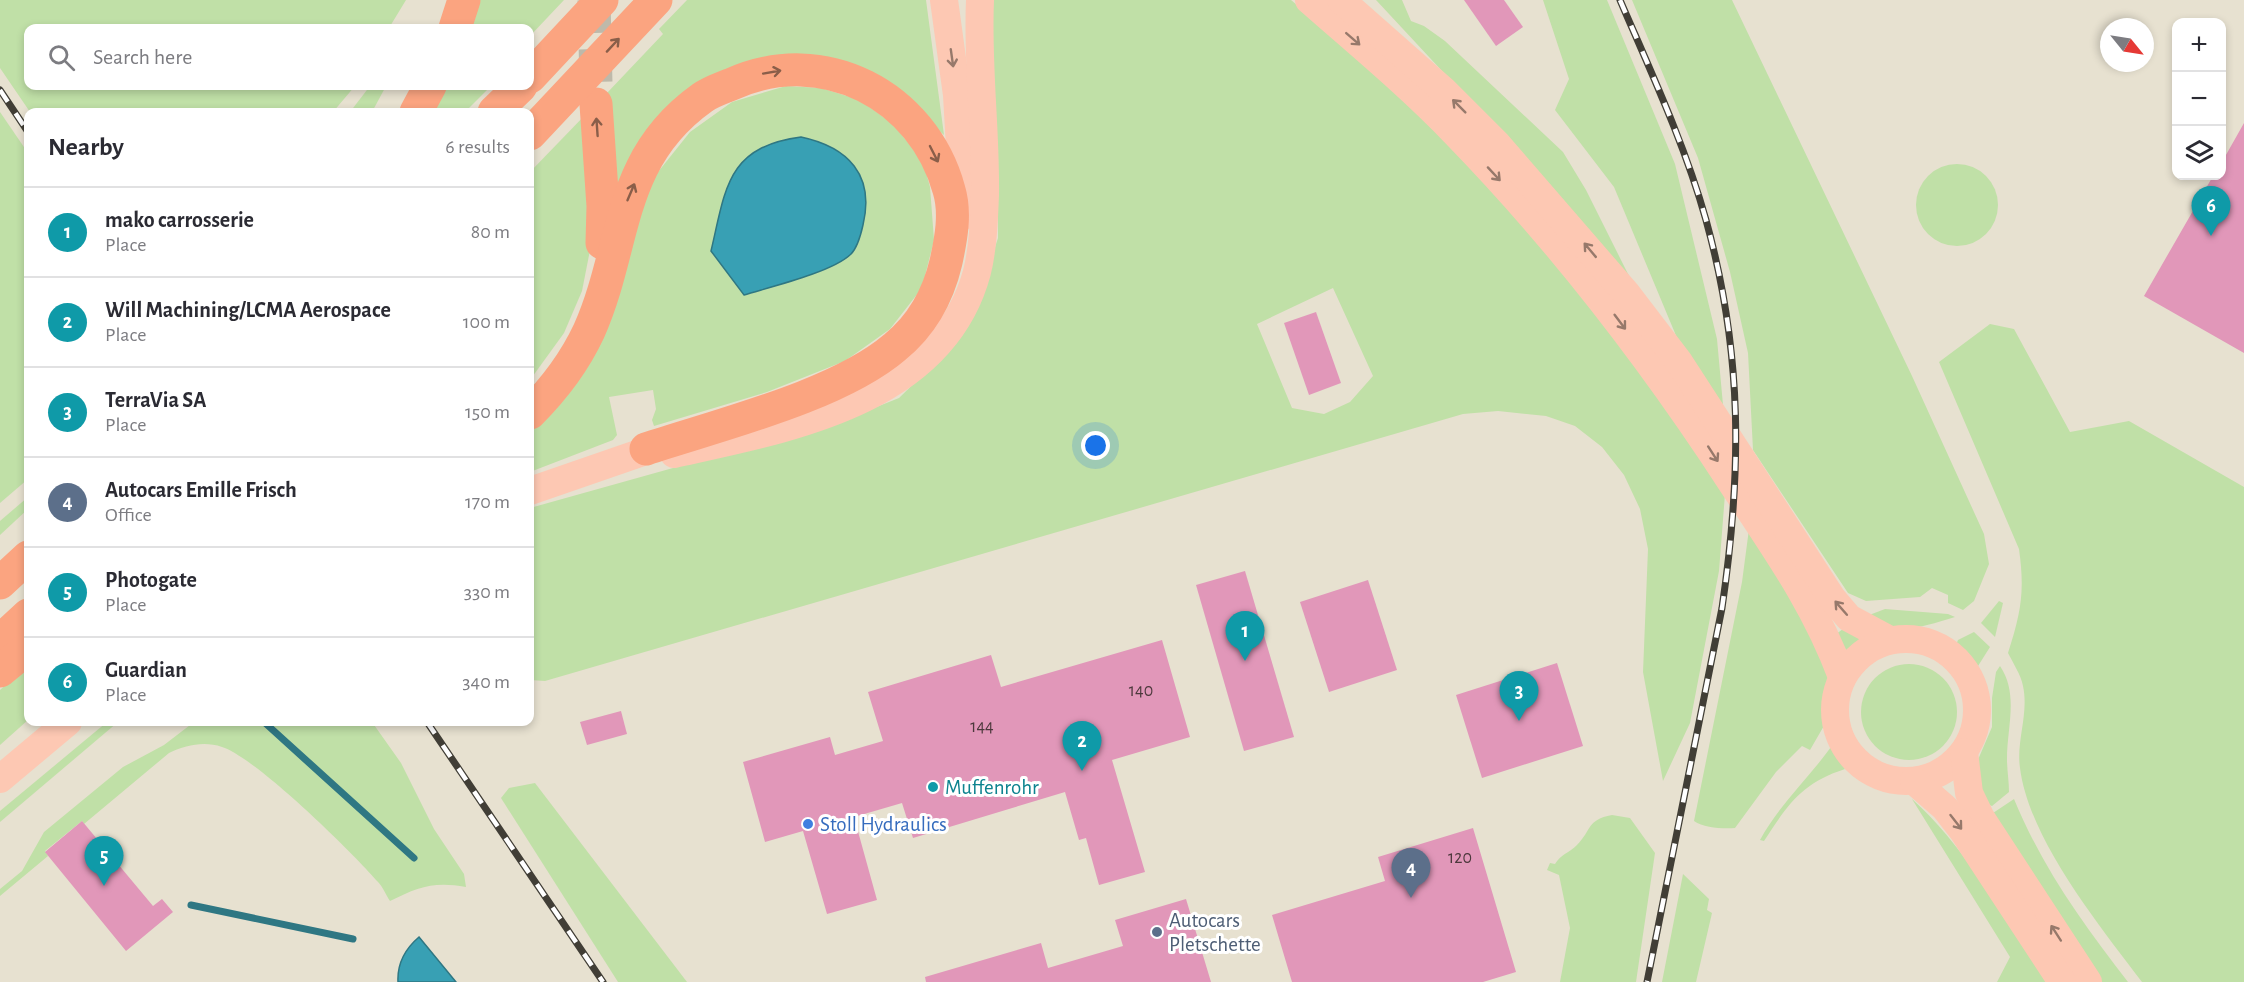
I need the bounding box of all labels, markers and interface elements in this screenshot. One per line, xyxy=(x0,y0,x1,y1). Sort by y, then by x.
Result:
north arrow xyxy=(2100,18,2154,72)
map controls xyxy=(2172,18,2226,180)
button: + xyxy=(2172,18,2226,72)
search box xyxy=(24,24,534,90)
one-way arrow xyxy=(1345,32,1360,46)
one-way arrow xyxy=(606,38,620,53)
icon: search xyxy=(45,41,78,74)
text: Search here xyxy=(93,46,192,68)
one-way arrow xyxy=(946,48,957,67)
one-way arrow xyxy=(762,66,782,77)
button: − xyxy=(2172,72,2226,126)
one-way arrow xyxy=(1452,98,1467,113)
one-way arrow xyxy=(592,117,603,137)
button: layers xyxy=(2172,126,2226,180)
text: Nearby xyxy=(48,134,124,160)
text: 6 results xyxy=(445,137,510,157)
one-way arrow xyxy=(929,145,941,163)
one-way arrow xyxy=(1486,166,1501,181)
one-way arrow xyxy=(626,183,637,201)
pin: 6 xyxy=(2192,186,2230,236)
text: mako carrosserie xyxy=(105,209,254,231)
text: 1 xyxy=(64,222,71,242)
text: 80 m xyxy=(471,222,510,242)
text: Place xyxy=(105,235,146,255)
one-way arrow xyxy=(1584,242,1597,258)
text: Will Machining/LCMA Aerospace xyxy=(105,299,391,321)
text: 2 xyxy=(63,312,72,332)
text: 100 m xyxy=(463,312,510,332)
one-way arrow xyxy=(1613,314,1626,330)
text: Place xyxy=(105,325,146,345)
text: TerraVia SA xyxy=(105,389,207,411)
text: 3 xyxy=(63,402,72,422)
text: 150 m xyxy=(465,402,510,422)
text: Place xyxy=(105,415,146,435)
your location xyxy=(1081,431,1110,460)
one-way arrow xyxy=(1707,445,1719,461)
text: Autocars Emille Frisch xyxy=(105,479,297,501)
text: 4 xyxy=(62,492,73,512)
text: 170 m xyxy=(465,492,510,512)
text: Office xyxy=(105,505,152,525)
text: Photogate xyxy=(105,569,197,591)
text: 5 xyxy=(63,582,72,602)
text: 330 m xyxy=(464,582,510,602)
text: Place xyxy=(105,595,146,615)
one-way arrow xyxy=(1834,601,1848,616)
pin: 1 xyxy=(1226,612,1264,661)
text: Guardian xyxy=(105,659,187,681)
text: 6 xyxy=(63,672,72,692)
text: 340 m xyxy=(462,672,510,692)
pin: 3 xyxy=(1500,672,1538,721)
house number: 140 xyxy=(1129,682,1153,700)
text: Place xyxy=(105,685,146,705)
house number: 144 xyxy=(970,718,994,736)
pin: 2 xyxy=(1062,722,1102,771)
place label: Muffenrohr xyxy=(945,777,1039,798)
marker: Muffenrohr xyxy=(926,780,940,794)
place label: Stoll Hydraulics xyxy=(820,814,947,835)
one-way arrow xyxy=(1949,814,1962,830)
marker: Stoll Hydraulics xyxy=(801,817,815,831)
pin: 5 xyxy=(84,836,124,886)
pin: 4 xyxy=(1392,848,1430,898)
house number: 120 xyxy=(1448,849,1472,867)
place label: Autocars Pletschette xyxy=(1169,910,1261,955)
marker: Autocars Pletschette xyxy=(1150,925,1164,939)
one-way arrow xyxy=(2049,925,2061,942)

